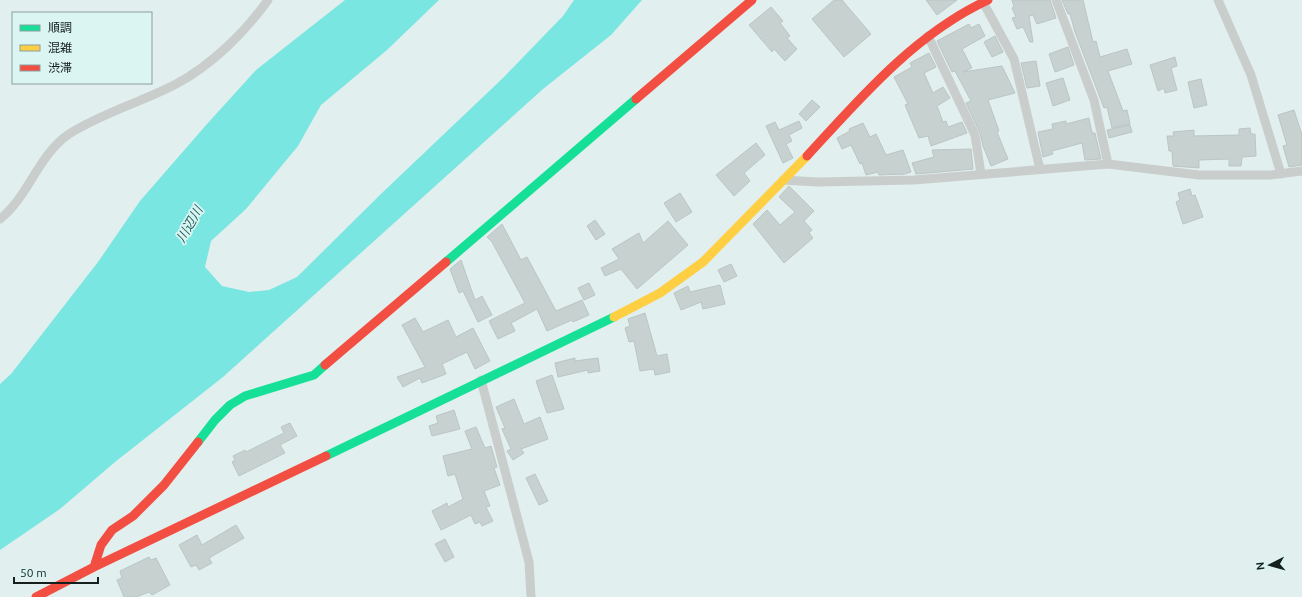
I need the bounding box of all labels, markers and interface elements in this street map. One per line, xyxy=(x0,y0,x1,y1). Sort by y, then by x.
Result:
legend xyxy=(12,12,152,84)
text: 順調 xyxy=(48,21,72,34)
text: 混雑 xyxy=(48,41,72,54)
text: 渋滞 xyxy=(48,61,72,74)
water label: 川辺川 xyxy=(173,202,206,244)
north arrow xyxy=(1250,545,1290,585)
scale bar xyxy=(14,559,98,585)
text: N xyxy=(1254,561,1266,571)
text: 50 m xyxy=(20,566,47,579)

